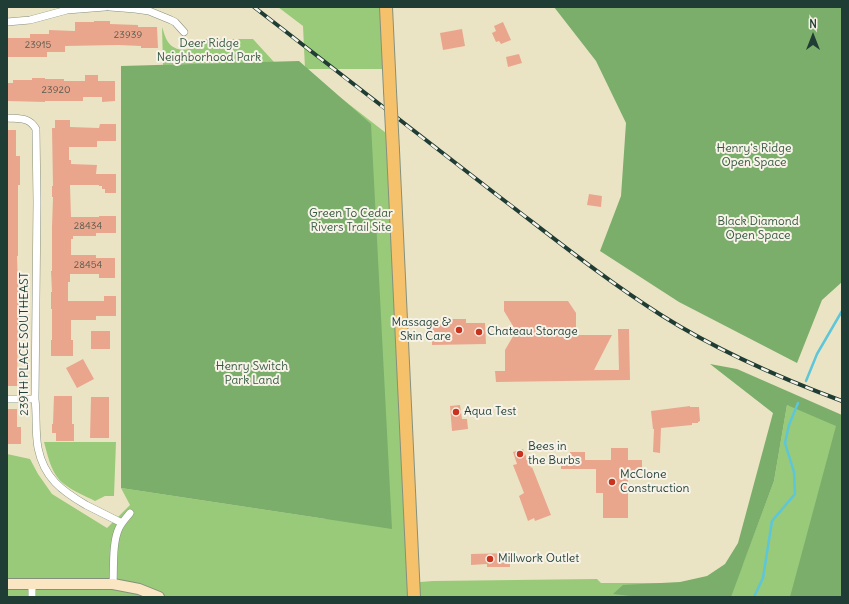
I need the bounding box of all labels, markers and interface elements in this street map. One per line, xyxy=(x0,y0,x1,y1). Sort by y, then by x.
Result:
north arrow xyxy=(793,16,833,56)
text: N xyxy=(809,17,817,31)
house number: 23939 xyxy=(114,29,142,41)
park label: Deer Ridge Neighborhood Park xyxy=(157,37,261,65)
house number: 23915 xyxy=(25,39,51,51)
house number: 23920 xyxy=(42,84,70,96)
park label: Henry's Ridge Open Space xyxy=(717,142,791,170)
park label: Green To Cedar Rivers Trail Site xyxy=(309,207,393,235)
park label: Black Diamond Open Space xyxy=(717,215,799,243)
house number: 28434 xyxy=(74,220,102,232)
house number: 28454 xyxy=(74,259,102,271)
street label: 239TH PLACE SOUTHEAST xyxy=(18,272,32,416)
place label: Massage & Skin Care xyxy=(392,316,451,344)
marker: Massage & Skin Care xyxy=(454,325,464,335)
place label: Chateau Storage xyxy=(487,325,578,339)
marker: Chateau Storage xyxy=(474,327,484,337)
park label: Henry Switch Park Land xyxy=(216,360,288,388)
place label: Aqua Test xyxy=(464,405,516,419)
marker: Aqua Test xyxy=(451,407,461,417)
place label: Bees in the Burbs xyxy=(528,440,580,468)
marker: Bees in the Burbs xyxy=(515,449,525,459)
place label: McClone Construction xyxy=(620,468,689,496)
marker: McClone Construction xyxy=(607,477,617,487)
place label: Millwork Outlet xyxy=(498,552,579,566)
marker: Millwork Outlet xyxy=(485,554,495,564)

